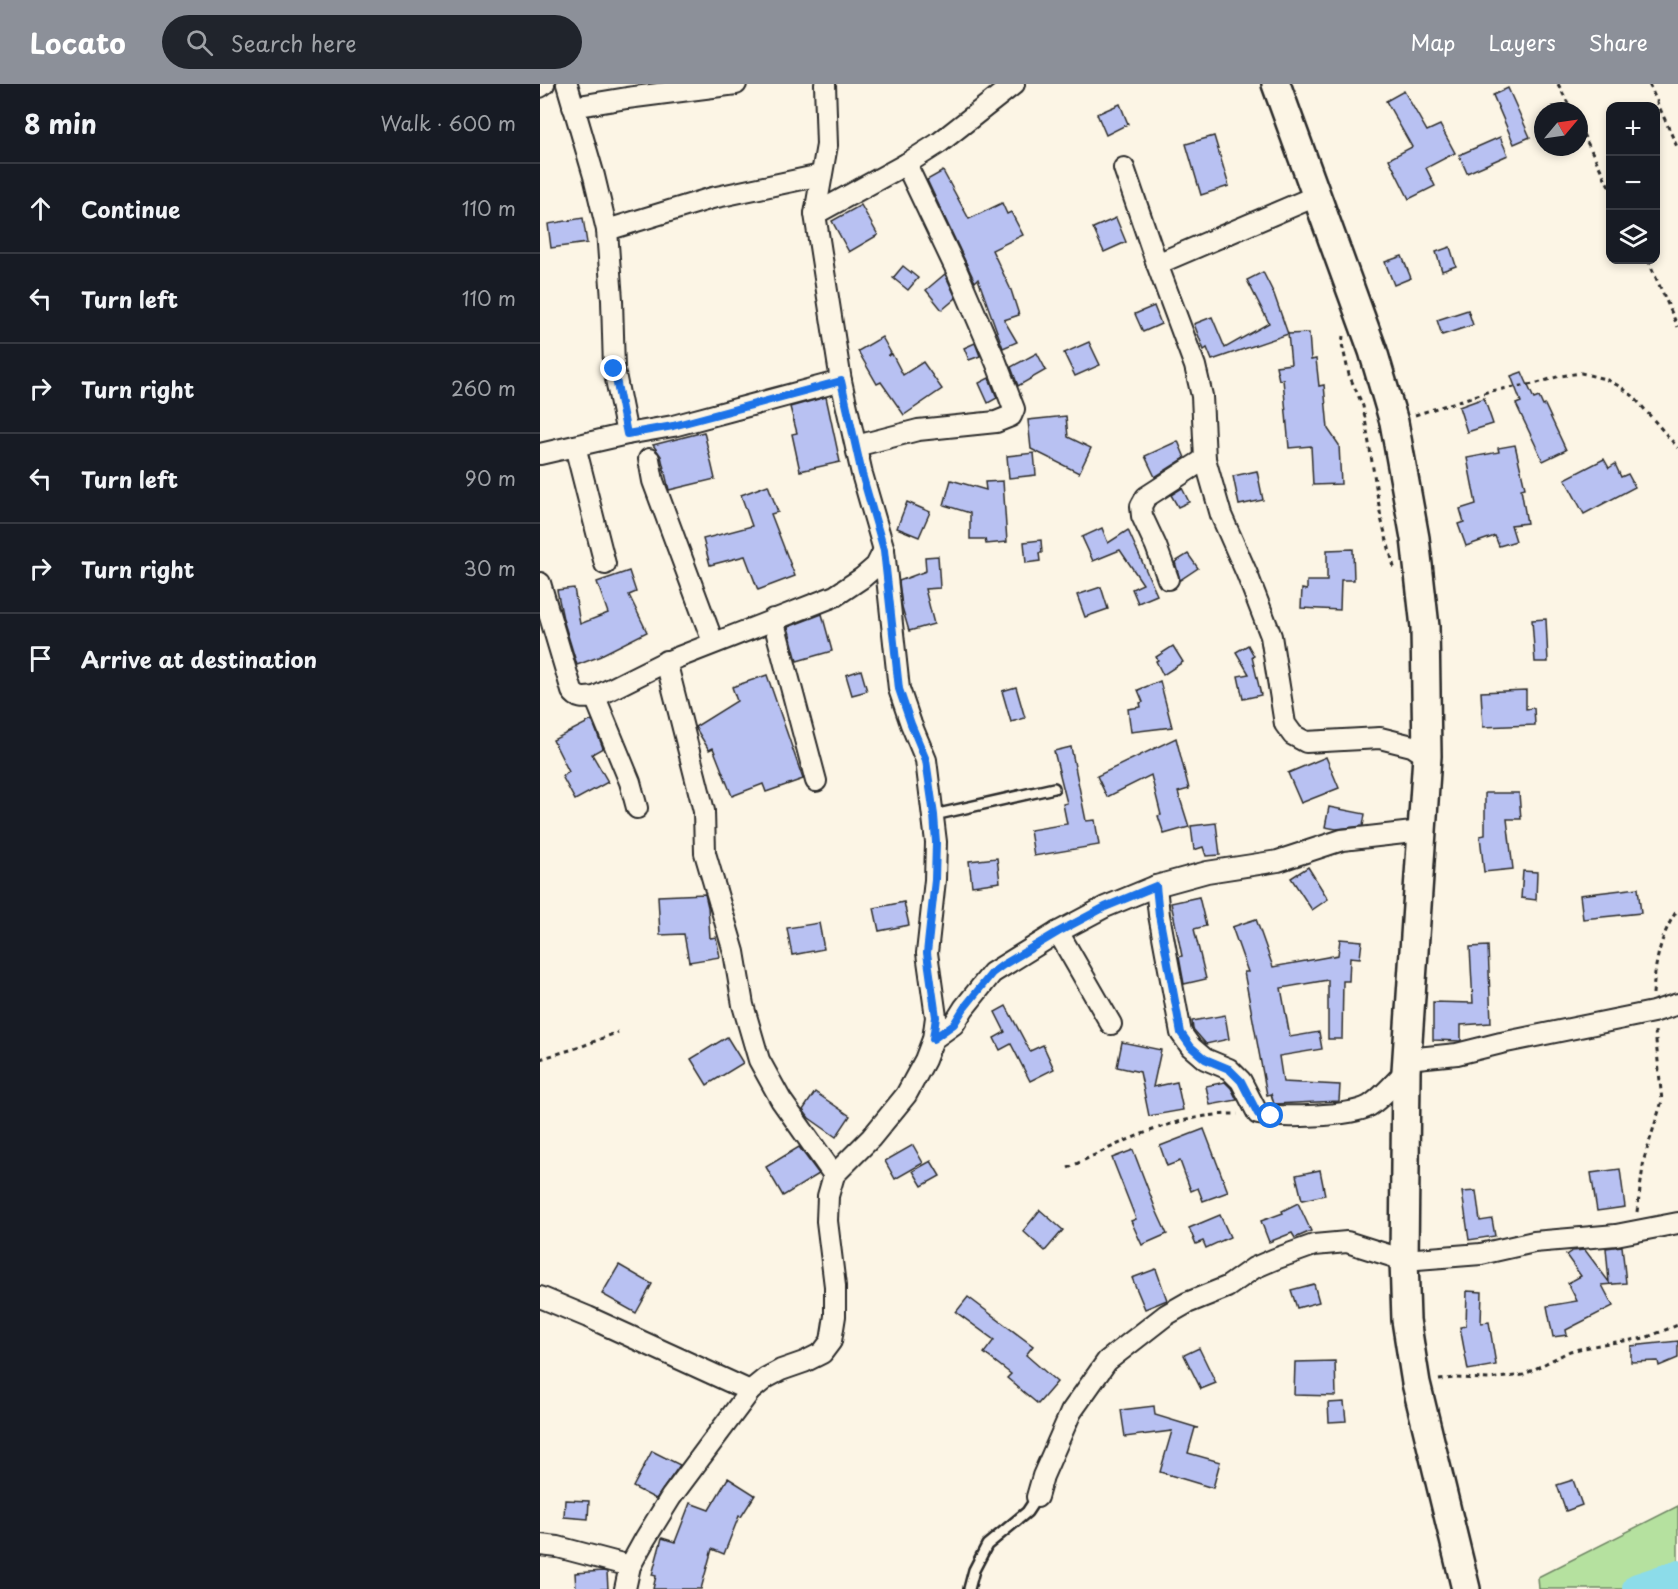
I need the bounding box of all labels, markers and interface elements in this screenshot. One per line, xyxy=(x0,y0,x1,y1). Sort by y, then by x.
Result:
search box xyxy=(162,15,582,69)
text: Locato xyxy=(30,21,126,64)
icon: search xyxy=(183,26,216,59)
text: Search here xyxy=(231,26,357,59)
text: Map xyxy=(1411,26,1455,58)
text: Layers xyxy=(1488,26,1556,58)
text: Share xyxy=(1589,26,1648,58)
north arrow xyxy=(1534,102,1588,156)
map controls xyxy=(1606,102,1660,264)
button: + xyxy=(1606,102,1660,156)
text: 8 min xyxy=(24,104,97,143)
text: Walk · 600 m xyxy=(380,108,516,138)
button: − xyxy=(1606,156,1660,210)
icon: ahead xyxy=(24,192,57,225)
text: Continue xyxy=(81,192,180,225)
text: 110 m xyxy=(462,193,516,223)
button: layers xyxy=(1606,210,1660,264)
icon: left xyxy=(24,282,57,315)
text: Turn left xyxy=(81,282,178,315)
text: 110 m xyxy=(462,283,516,313)
route end xyxy=(600,355,626,381)
icon: right xyxy=(24,372,57,405)
text: Turn right xyxy=(81,372,194,405)
text: 260 m xyxy=(451,373,516,403)
icon: left xyxy=(24,462,57,495)
text: Turn left xyxy=(81,462,178,495)
text: 90 m xyxy=(465,463,516,493)
icon: right xyxy=(24,552,57,585)
text: Turn right xyxy=(81,552,194,585)
text: 30 m xyxy=(463,553,516,583)
icon: arrive xyxy=(24,642,57,675)
text: Arrive at destination xyxy=(81,642,317,675)
route start xyxy=(1257,1102,1283,1128)

